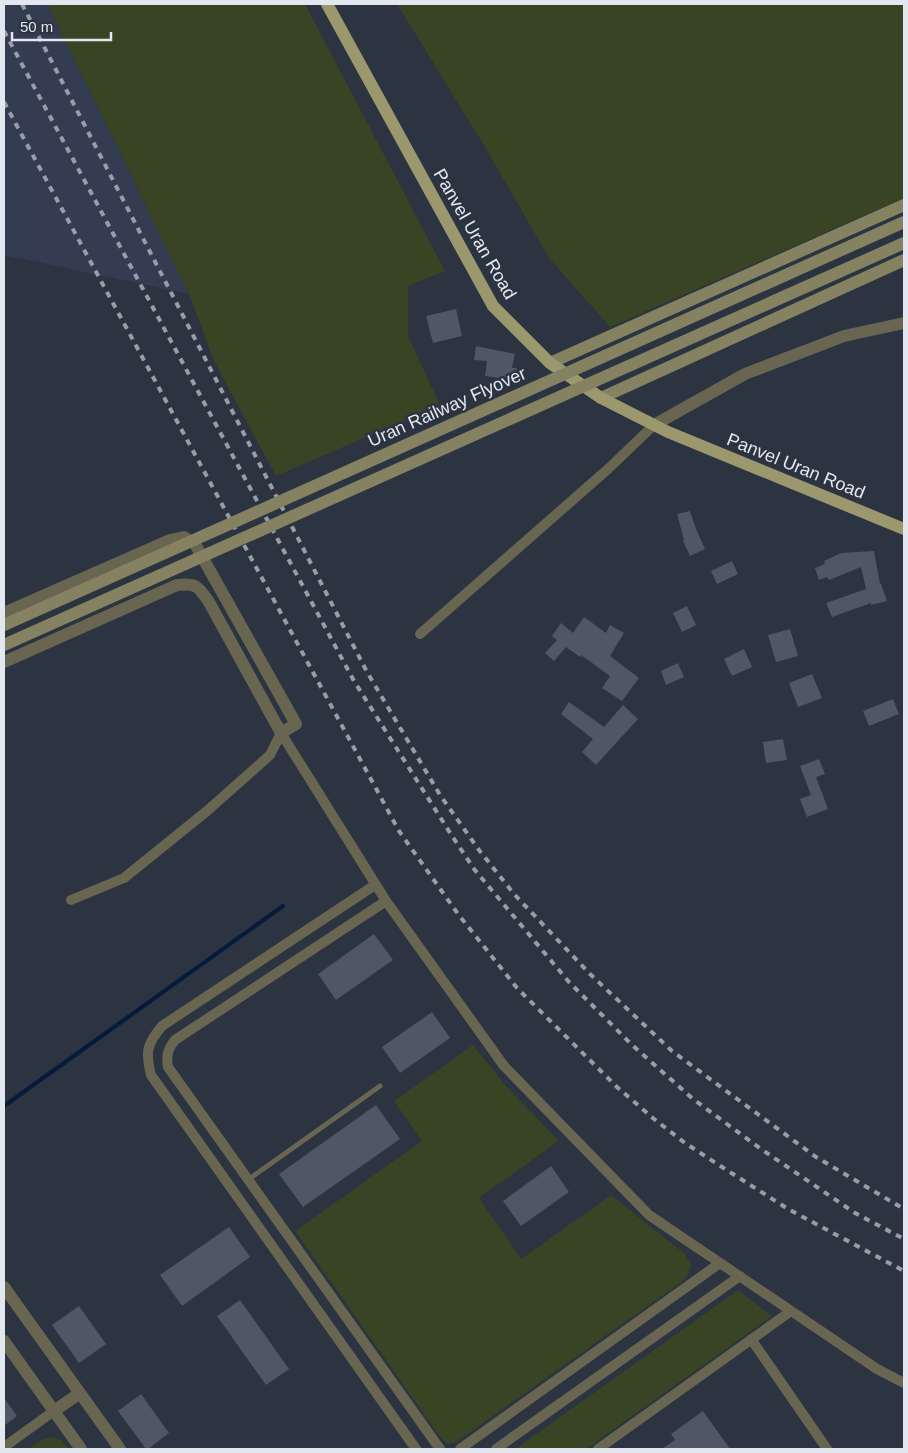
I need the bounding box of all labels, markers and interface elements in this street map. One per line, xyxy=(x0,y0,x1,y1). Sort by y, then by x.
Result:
scale bar xyxy=(12,10,111,42)
text: 50 m xyxy=(20,18,53,35)
street label: Panvel Uran Road xyxy=(430,165,520,303)
street label: Uran Railway Flyover xyxy=(365,363,529,451)
street label: Panvel Uran Road xyxy=(724,429,868,503)

